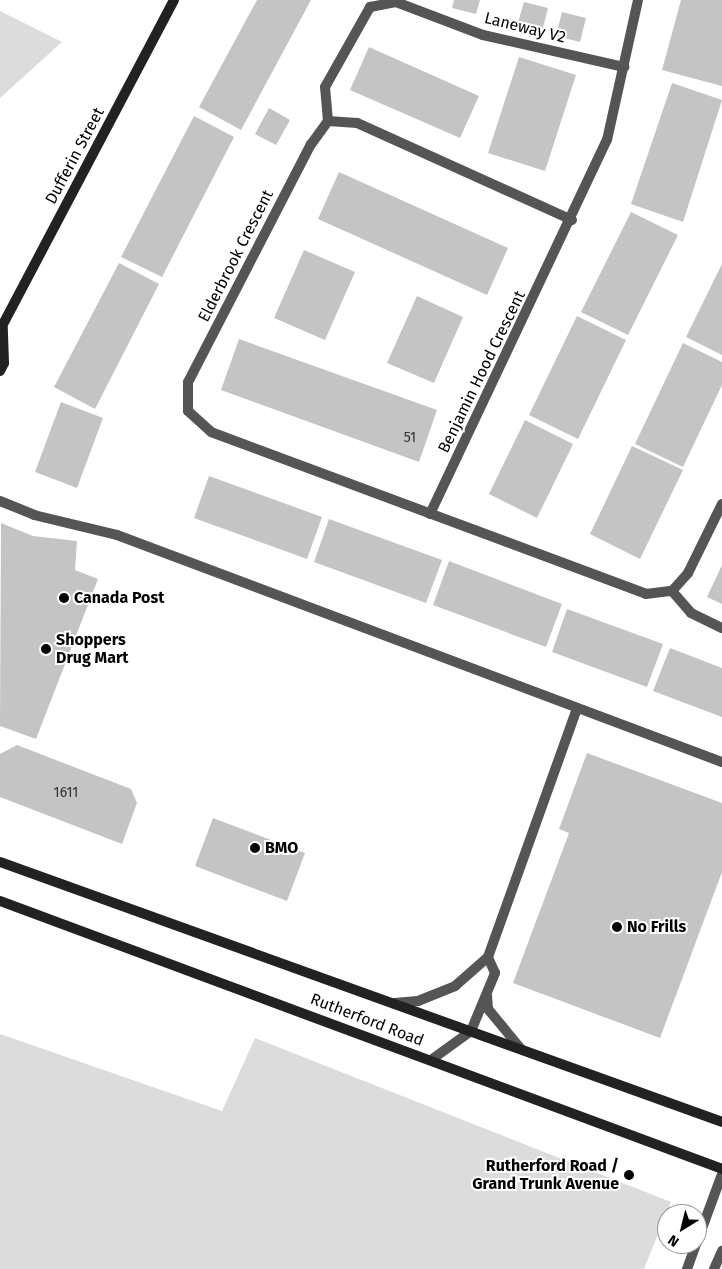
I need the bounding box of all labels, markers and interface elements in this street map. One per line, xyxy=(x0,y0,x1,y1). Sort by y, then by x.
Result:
street label: Laneway V2 xyxy=(482,9,568,47)
street label: Dufferin Street xyxy=(41,104,109,208)
street label: Elderbrook Crescent xyxy=(194,187,278,325)
street label: Benjamin Hood Crescent xyxy=(434,288,530,456)
house number: 51 xyxy=(404,430,416,446)
place label: Canada Post xyxy=(74,588,164,608)
marker: Canada Post xyxy=(58,592,70,604)
place label: Shoppers Drug Mart xyxy=(56,630,129,668)
marker: Shoppers Drug Mart xyxy=(40,643,52,655)
house number: 1611 xyxy=(54,785,78,801)
place label: BMO xyxy=(265,838,298,858)
marker: BMO xyxy=(249,842,261,854)
place label: No Frills xyxy=(627,917,686,937)
marker: No Frills xyxy=(611,921,623,933)
street label: Rutherford Road xyxy=(308,990,426,1050)
place label: Rutherford Road / Grand Trunk Avenue xyxy=(472,1156,619,1194)
marker: Rutherford Road / Grand Trunk Avenue xyxy=(623,1169,635,1181)
north arrow xyxy=(657,1204,707,1254)
text: N xyxy=(665,1231,682,1250)

